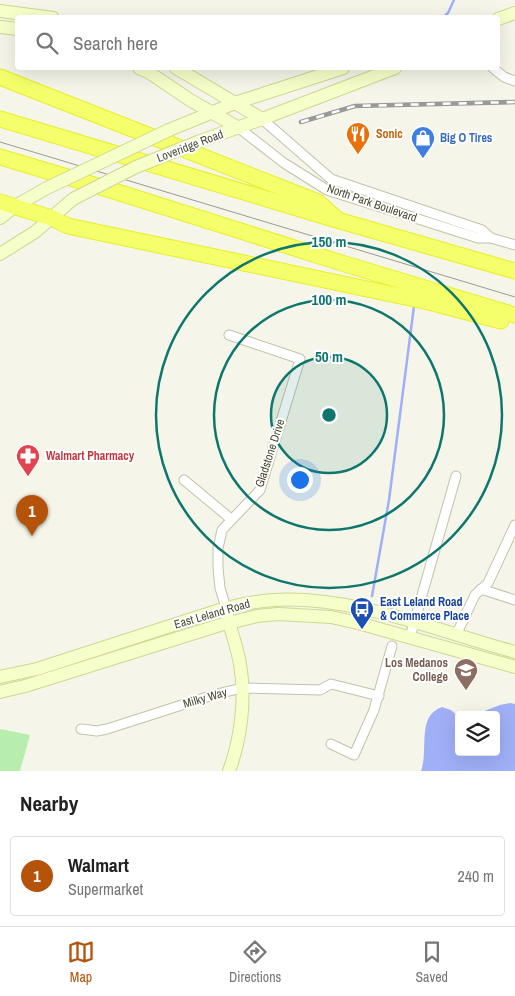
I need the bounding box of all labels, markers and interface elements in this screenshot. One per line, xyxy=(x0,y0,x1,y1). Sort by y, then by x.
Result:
search box xyxy=(15,15,500,70)
icon: search xyxy=(33,29,61,57)
text: Search here xyxy=(73,30,158,56)
restaurant icon: Sonic xyxy=(345,121,371,155)
shop icon: Big O Tires xyxy=(410,125,436,159)
street label: Loveridge Road xyxy=(154,126,226,166)
place label: Sonic xyxy=(376,126,403,142)
place label: Big O Tires xyxy=(440,130,493,146)
street label: North Park Boulevard xyxy=(325,180,419,226)
text: 150 m xyxy=(312,231,346,252)
text: 100 m xyxy=(312,289,346,310)
text: 50 m xyxy=(315,346,343,367)
centre of rings xyxy=(320,406,338,424)
street label: Gladstone Drive xyxy=(251,417,289,489)
pharmacy icon: Walmart Pharmacy xyxy=(15,443,41,477)
place label: Walmart Pharmacy xyxy=(46,448,135,464)
your location xyxy=(287,467,313,493)
pin: 1 xyxy=(16,495,48,536)
place label: East Leland Road & Commerce Place xyxy=(380,594,470,624)
street label: East Leland Road xyxy=(172,596,252,632)
bus stop icon: East Leland Road & Commerce Place xyxy=(349,596,375,630)
place label: Los Medanos College xyxy=(385,655,449,685)
school or university icon: Los Medanos College xyxy=(453,657,479,691)
street label: Milky Way xyxy=(181,684,229,712)
map controls xyxy=(455,711,500,756)
button: layers xyxy=(455,711,500,756)
text: Nearby xyxy=(20,789,78,818)
text: Walmart xyxy=(68,852,129,878)
text: 1 xyxy=(33,865,41,887)
text: 240 m xyxy=(458,865,494,887)
text: Supermarket xyxy=(68,878,143,900)
tab: Map xyxy=(67,938,95,986)
tab: Directions xyxy=(229,938,281,986)
tab: Saved xyxy=(415,938,448,986)

